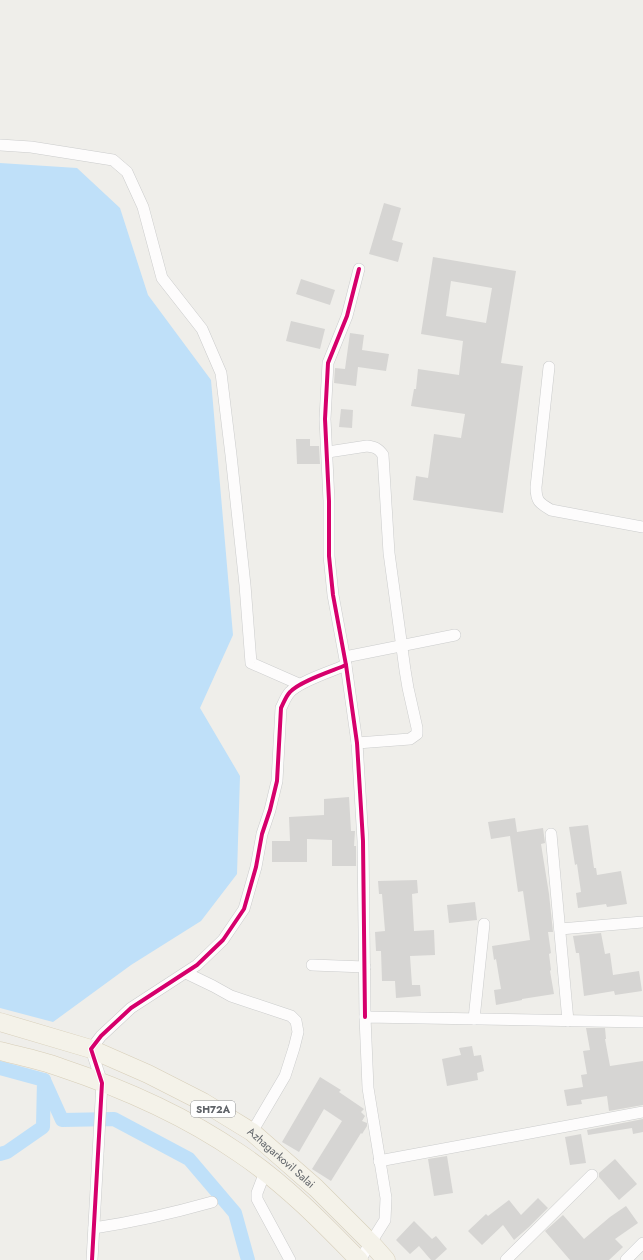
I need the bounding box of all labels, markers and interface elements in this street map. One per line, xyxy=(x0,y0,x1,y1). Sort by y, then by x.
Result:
road number: SH72A xyxy=(191,1101,235,1117)
street label: Azhagarkovil Salai xyxy=(244,1123,319,1192)

